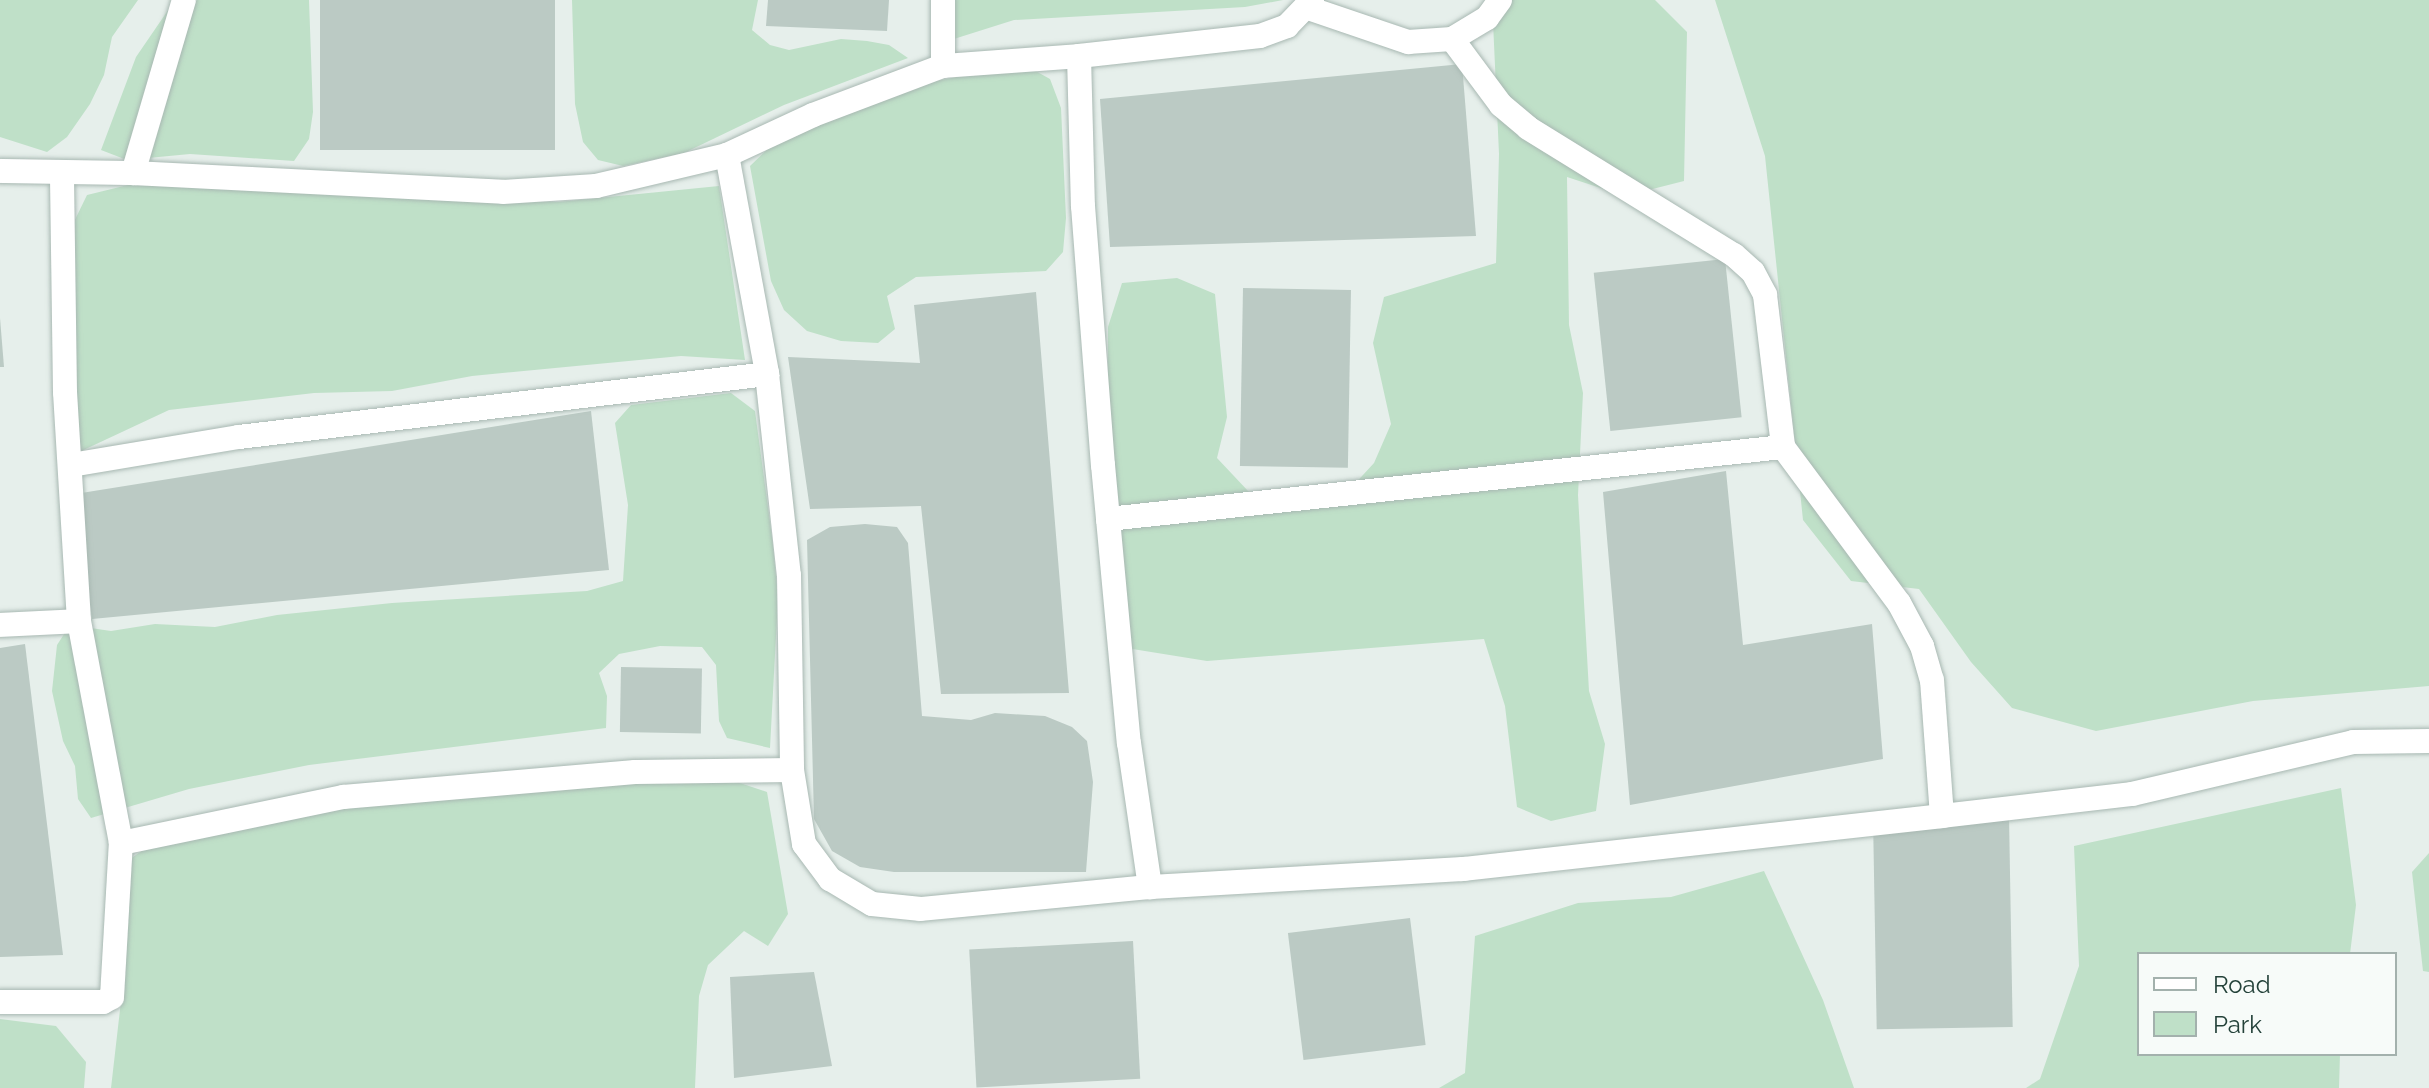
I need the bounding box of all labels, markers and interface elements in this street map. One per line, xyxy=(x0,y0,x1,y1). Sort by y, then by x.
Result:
legend xyxy=(2137,952,2397,1056)
text: Road xyxy=(2213,970,2271,999)
text: Park xyxy=(2213,1010,2262,1039)

